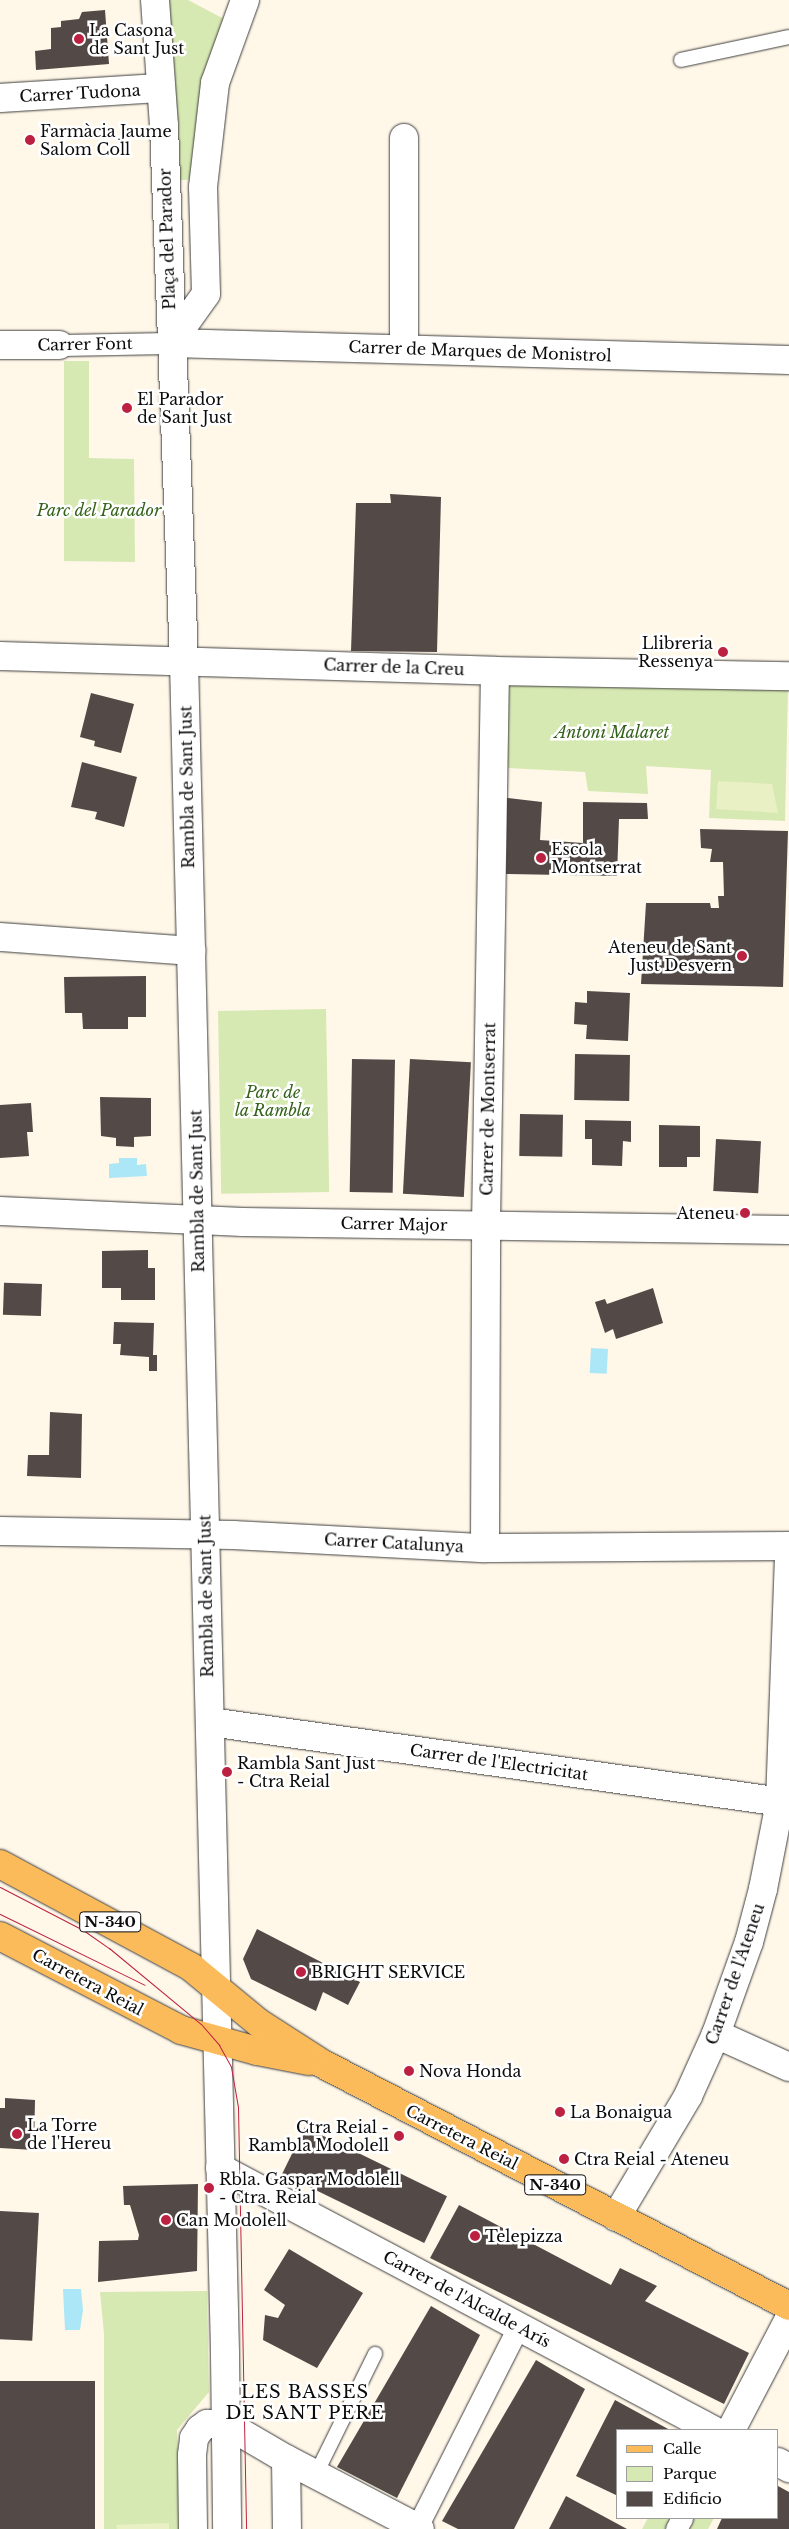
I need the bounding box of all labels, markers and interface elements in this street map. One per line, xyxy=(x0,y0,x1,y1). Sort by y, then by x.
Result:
place label: La Casona de Sant Just xyxy=(89,20,184,58)
marker: La Casona de Sant Just xyxy=(73,33,85,45)
street label: Carrer Tudona xyxy=(19,80,141,106)
place label: Farmàcia Jaume Salom Coll xyxy=(40,121,172,159)
marker: Farmàcia Jaume Salom Coll xyxy=(24,134,36,146)
street label: Plaça del Parador xyxy=(155,168,179,310)
street label: Carrer Font xyxy=(37,334,133,354)
street label: Carrer de Marques de Monistrol xyxy=(348,337,612,365)
place label: El Parador de Sant Just xyxy=(137,389,232,427)
marker: El Parador de Sant Just xyxy=(121,402,133,414)
park label: Parc del Parador xyxy=(36,500,162,520)
place label: Llibreria Ressenya xyxy=(638,633,713,671)
marker: Llibreria Ressenya xyxy=(717,646,729,658)
street label: Carrer de la Creu xyxy=(323,655,465,679)
street label: Rambla de Sant Just xyxy=(176,705,198,869)
park label: Antoni Malaret xyxy=(554,722,670,742)
place label: Escola Montserrat xyxy=(551,839,642,877)
marker: Escola Montserrat xyxy=(535,852,547,864)
place label: Ateneu de Sant Just Desvern xyxy=(608,937,732,975)
marker: Ateneu de Sant Just Desvern xyxy=(736,950,748,962)
street label: Carrer de Montserrat xyxy=(477,1022,499,1196)
park label: Parc de la Rambla xyxy=(235,1082,311,1120)
street label: Rambla de Sant Just xyxy=(186,1109,208,1273)
place label: Ateneu xyxy=(677,1203,735,1223)
marker: Ateneu xyxy=(739,1207,751,1219)
street label: Carrer Major xyxy=(340,1213,448,1235)
street label: Rambla de Sant Just xyxy=(195,1514,217,1678)
street label: Carrer Catalunya xyxy=(323,1530,465,1556)
street label: Carrer de l'Electricitat xyxy=(409,1740,589,1784)
place label: Rambla Sant Just - Ctra Reial xyxy=(237,1753,376,1791)
marker: Rambla Sant Just - Ctra Reial xyxy=(221,1766,233,1778)
street label: Carrer de l'Ateneu xyxy=(702,1901,768,2047)
road number: N-340 xyxy=(79,1910,141,1934)
street label: Carretera Reial xyxy=(29,1945,147,2019)
place label: BRIGHT SERVICE xyxy=(311,1962,466,1982)
marker: BRIGHT SERVICE xyxy=(295,1966,307,1978)
place label: Nova Honda xyxy=(419,2061,522,2081)
marker: Nova Honda xyxy=(403,2065,415,2077)
street label: Carretera Reial xyxy=(403,2100,521,2174)
place label: La Bonaigua xyxy=(570,2102,672,2122)
marker: La Bonaigua xyxy=(554,2106,566,2118)
place label: La Torre de l'Hereu xyxy=(27,2115,111,2153)
place label: Ctra Reial - Rambla Modolell xyxy=(248,2117,389,2155)
marker: La Torre de l'Hereu xyxy=(11,2128,23,2140)
marker: Ctra Reial - Rambla Modolell xyxy=(393,2130,405,2142)
place label: Ctra Reial - Ateneu xyxy=(574,2149,730,2169)
marker: Ctra Reial - Ateneu xyxy=(558,2153,570,2165)
place label: Rbla. Gaspar Modolell - Ctra. Reial xyxy=(219,2169,400,2207)
road number: N-340 xyxy=(524,2172,586,2198)
marker: Rbla. Gaspar Modolell - Ctra. Reial xyxy=(203,2182,215,2194)
place label: Can Modolell xyxy=(176,2210,287,2230)
marker: Can Modolell xyxy=(160,2214,172,2226)
place label: Telepizza xyxy=(485,2226,563,2246)
marker: Telepizza xyxy=(469,2230,481,2242)
street label: Carrer de l'Alcalde Arís xyxy=(380,2246,554,2352)
district label: LES BASSES DE SANT PERE xyxy=(224,2382,386,2424)
legend xyxy=(616,2429,779,2519)
text: Calle xyxy=(663,2439,702,2458)
text: Parque xyxy=(663,2464,717,2483)
text: Edificio xyxy=(663,2489,722,2508)

